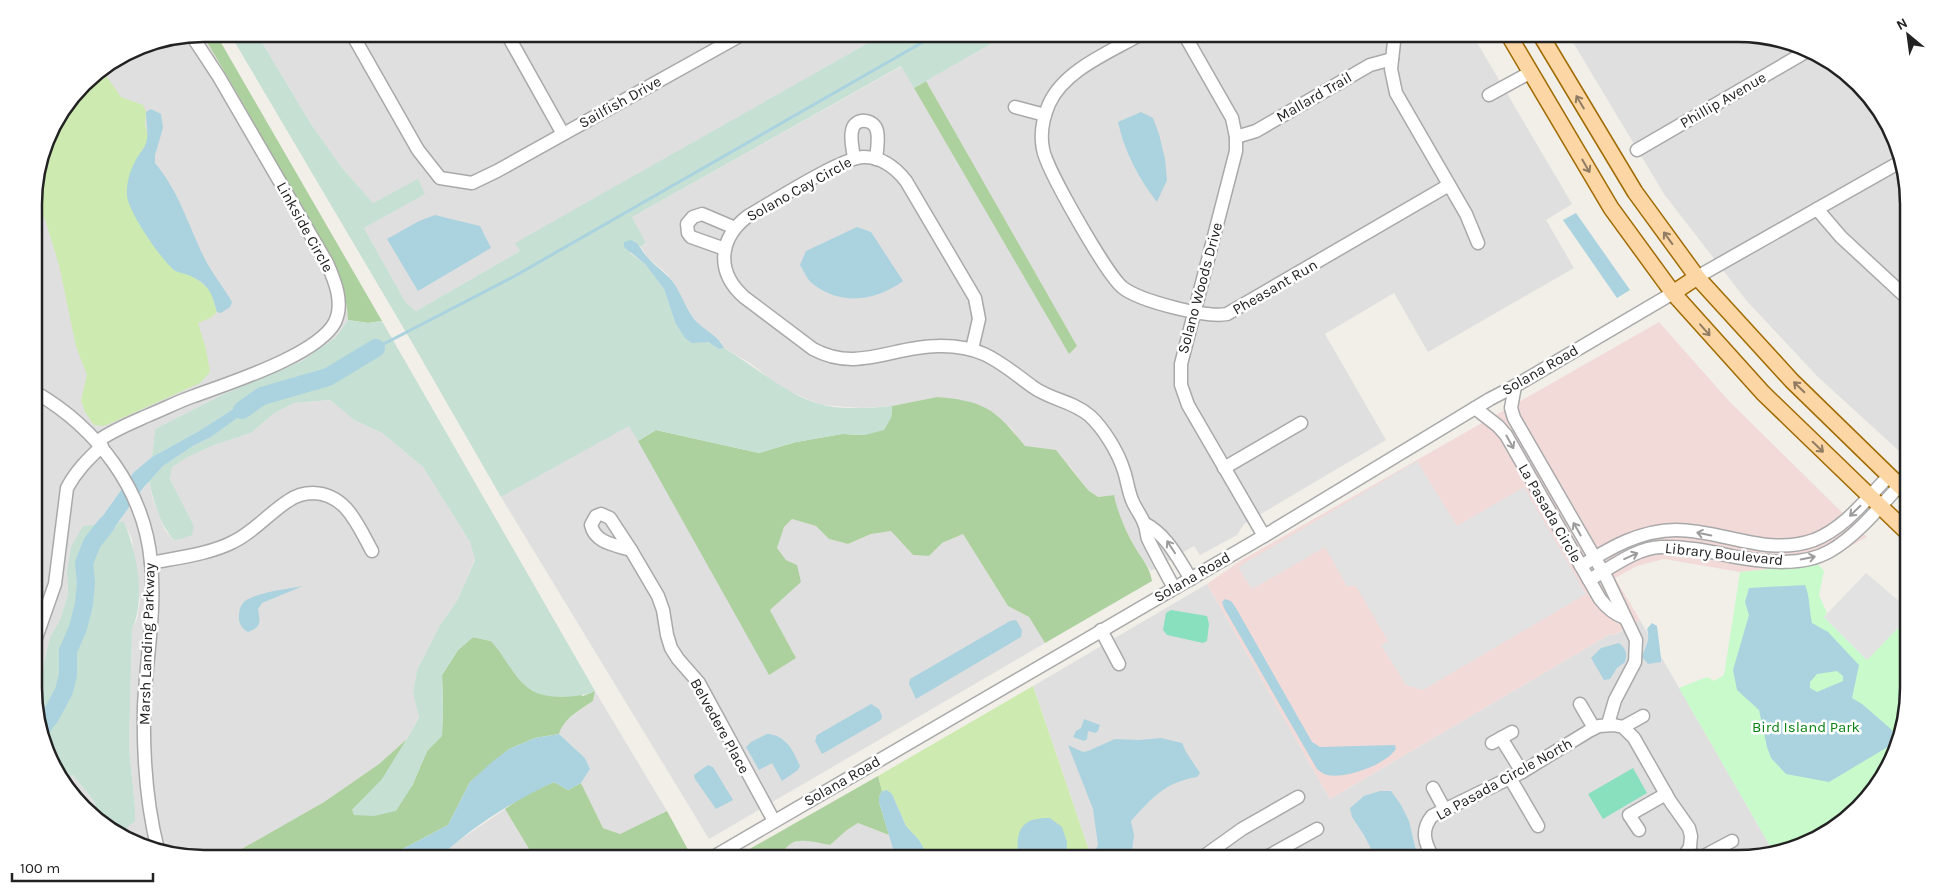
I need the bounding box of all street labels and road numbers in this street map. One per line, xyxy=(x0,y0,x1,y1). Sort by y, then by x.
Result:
street label: Mallard Trail xyxy=(1273,68,1355,126)
street label: Phillip Avenue xyxy=(1677,68,1769,132)
street label: Sailfish Drive xyxy=(576,72,664,132)
street label: Solano Cay Circle xyxy=(743,153,855,225)
street label: Linkside Circle xyxy=(273,179,337,275)
street label: Solano Woods Drive xyxy=(1174,220,1226,356)
street label: Pheasant Run xyxy=(1229,255,1321,319)
street label: Solana Road xyxy=(1499,341,1581,399)
street label: La Pasada Circle xyxy=(1514,460,1586,566)
street label: Library Boulevard xyxy=(1664,539,1784,569)
street label: Solana Road xyxy=(1151,548,1233,606)
street label: Marsh Landing Parkway xyxy=(135,563,159,725)
street label: Belvedere Place xyxy=(686,675,754,777)
street label: La Pasada Circle North xyxy=(1433,734,1575,824)
street label: Solana Road xyxy=(801,752,883,810)

